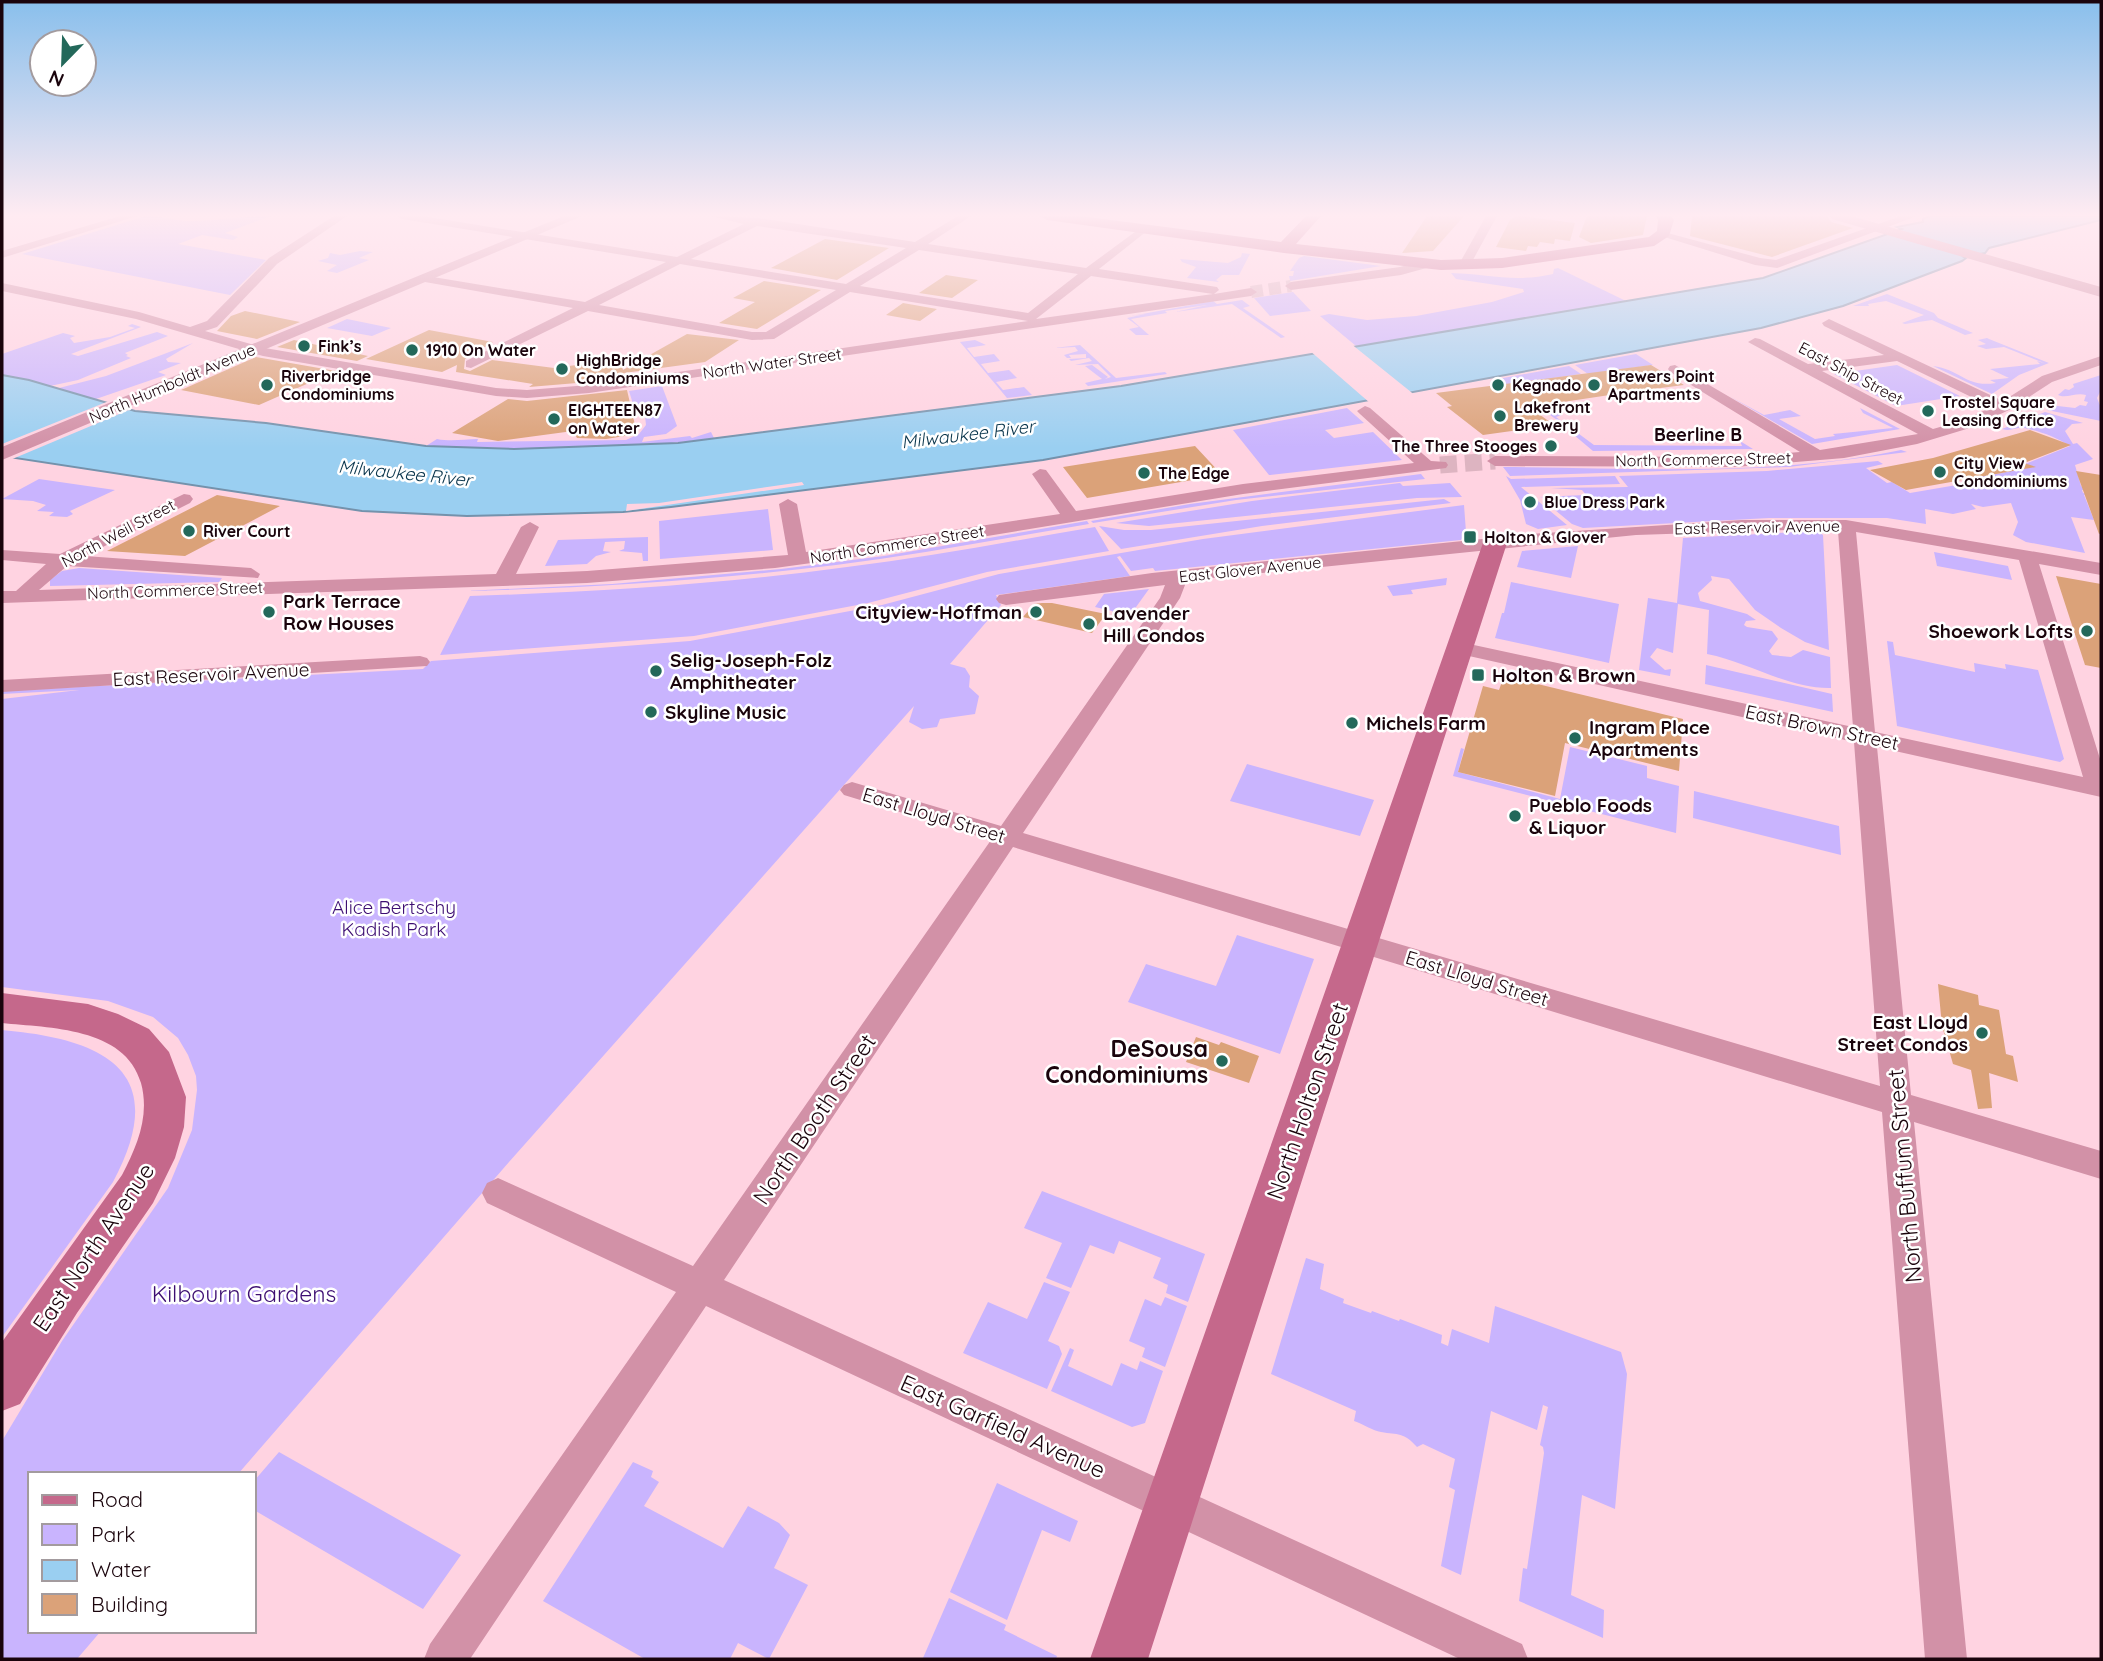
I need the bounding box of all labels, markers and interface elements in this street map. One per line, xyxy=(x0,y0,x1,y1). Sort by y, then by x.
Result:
north arrow xyxy=(28,28,98,98)
text: N xyxy=(45,65,67,92)
place label: Fink’s xyxy=(318,336,362,356)
street label: East Ship Street xyxy=(1795,337,1907,409)
marker: Fink’s xyxy=(296,338,312,354)
street label: North Humboldt Avenue xyxy=(86,339,258,427)
place label: 1910 On Water xyxy=(426,340,536,360)
marker: 1910 On Water xyxy=(404,342,420,358)
street label: North Water Street xyxy=(701,343,843,383)
place label: HighBridge Condominiums xyxy=(576,350,690,388)
marker: HighBridge Condominiums xyxy=(554,361,570,377)
place label: Riverbridge Condominiums xyxy=(281,366,395,404)
place label: Brewers Point Apartments xyxy=(1608,366,1715,404)
place label: Kegnado xyxy=(1512,375,1581,395)
marker: Riverbridge Condominiums xyxy=(259,377,275,393)
marker: Kegnado xyxy=(1490,377,1506,393)
marker: Brewers Point Apartments xyxy=(1586,377,1602,393)
place label: Trostel Square Leasing Office xyxy=(1942,392,2055,430)
place label: Lakefront Brewery xyxy=(1514,397,1591,435)
place label: EIGHTEEN87 on Water xyxy=(568,400,662,438)
marker: Trostel Square Leasing Office xyxy=(1920,403,1936,419)
marker: Lakefront Brewery xyxy=(1492,408,1508,424)
marker: EIGHTEEN87 on Water xyxy=(546,411,562,427)
water label: Milwaukee River xyxy=(900,414,1038,454)
district label: Beerline B xyxy=(1654,423,1742,446)
place label: The Three Stooges xyxy=(1391,436,1537,456)
marker: The Three Stooges xyxy=(1543,438,1559,454)
street label: North Commerce Street xyxy=(1615,447,1791,471)
place label: City View Condominiums xyxy=(1954,453,2068,491)
water label: Milwaukee River xyxy=(337,455,475,492)
place label: The Edge xyxy=(1158,463,1230,483)
marker: City View Condominiums xyxy=(1932,464,1948,480)
marker: The Edge xyxy=(1136,465,1152,481)
place label: Blue Dress Park xyxy=(1544,492,1665,512)
marker: Blue Dress Park xyxy=(1522,494,1538,510)
street label: North Weil Street xyxy=(58,495,178,571)
street label: East Reservoir Avenue xyxy=(1674,516,1840,538)
street label: North Commerce Street xyxy=(809,520,985,568)
place label: River Court xyxy=(203,521,290,541)
marker: River Court xyxy=(181,523,197,539)
place label: Holton & Glover xyxy=(1484,527,1607,547)
marker: Holton & Glover xyxy=(1462,529,1478,545)
street label: East Glover Avenue xyxy=(1178,552,1322,586)
street label: North Commerce Street xyxy=(87,577,263,603)
place label: Park Terrace Row Houses xyxy=(283,589,401,635)
place label: Cityview-Hoffman xyxy=(855,600,1022,624)
place label: Lavender Hill Condos xyxy=(1103,601,1205,647)
marker: Park Terrace Row Houses xyxy=(261,604,277,620)
marker: Cityview-Hoffman xyxy=(1028,604,1044,620)
marker: Lavender Hill Condos xyxy=(1081,616,1097,632)
place label: Shoework Lofts xyxy=(1928,619,2073,643)
marker: Shoework Lofts xyxy=(2079,623,2095,639)
place label: Selig-Joseph-Folz Amphitheater xyxy=(670,648,832,694)
street label: East Reservoir Avenue xyxy=(112,657,310,691)
marker: Selig-Joseph-Folz Amphitheater xyxy=(648,663,664,679)
place label: Holton & Brown xyxy=(1492,663,1636,687)
marker: Holton & Brown xyxy=(1470,667,1486,683)
street label: East Brown Street xyxy=(1743,699,1901,755)
place label: Skyline Music xyxy=(665,700,786,724)
marker: Skyline Music xyxy=(643,704,659,720)
place label: Michels Farm xyxy=(1366,711,1486,735)
marker: Michels Farm xyxy=(1344,715,1360,731)
place label: Ingram Place Apartments xyxy=(1589,715,1710,761)
marker: Ingram Place Apartments xyxy=(1567,730,1583,746)
street label: East Lloyd Street xyxy=(860,782,1008,848)
place label: Pueblo Foods & Liquor xyxy=(1529,793,1652,839)
marker: Pueblo Foods & Liquor xyxy=(1507,808,1523,824)
park label: Alice Bertschy Kadish Park xyxy=(332,895,456,941)
street label: East Lloyd Street xyxy=(1403,945,1551,1011)
street label: North Holton Street xyxy=(1260,999,1354,1203)
place label: East Lloyd Street Condos xyxy=(1838,1010,1968,1056)
marker: East Lloyd Street Condos xyxy=(1974,1025,1990,1041)
street label: North Booth Street xyxy=(746,1028,882,1210)
place label: DeSousa Condominiums xyxy=(1045,1034,1208,1089)
marker: DeSousa Condominiums xyxy=(1214,1053,1230,1069)
street label: North Buffum Street xyxy=(1880,1068,1928,1284)
street label: East North Avenue xyxy=(26,1157,160,1337)
park label: Kilbourn Gardens xyxy=(152,1279,336,1308)
street label: East Garfield Avenue xyxy=(896,1368,1110,1484)
legend xyxy=(28,1472,256,1633)
text: Road xyxy=(91,1486,143,1512)
text: Park xyxy=(91,1521,135,1547)
text: Water xyxy=(91,1556,151,1582)
text: Building xyxy=(91,1591,168,1617)

